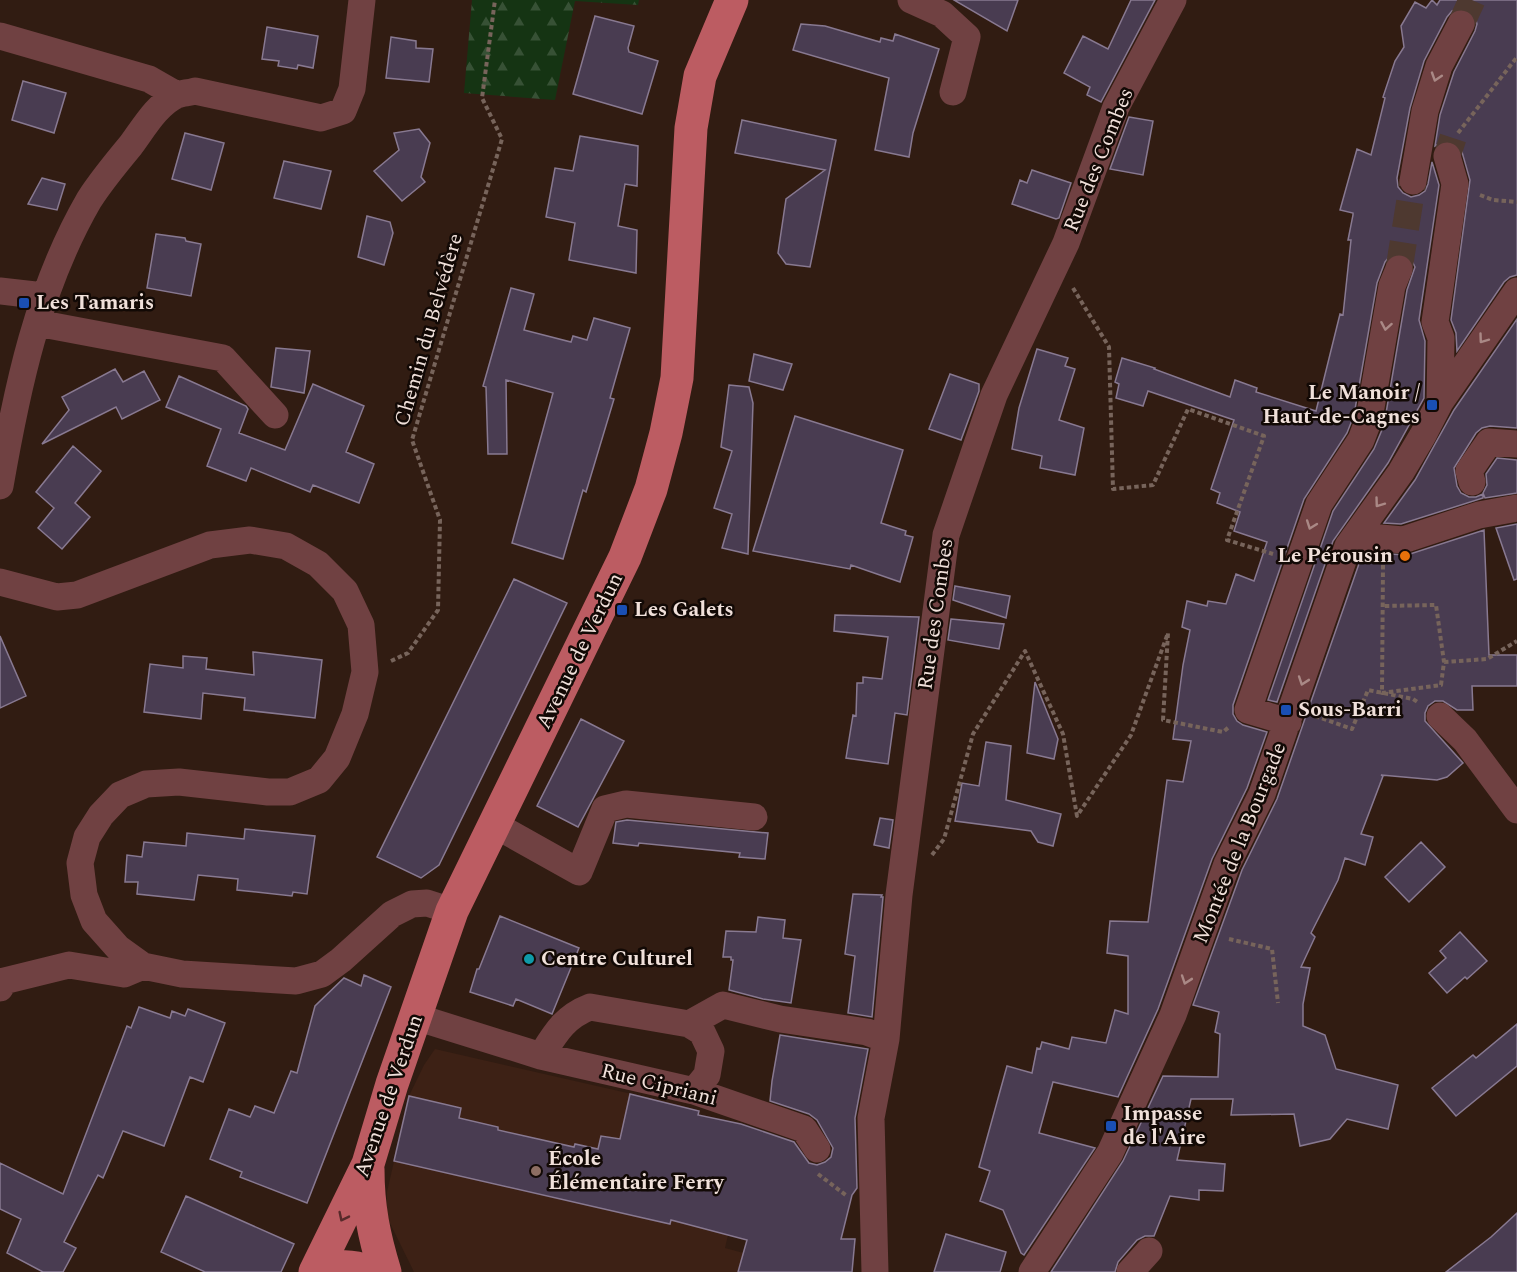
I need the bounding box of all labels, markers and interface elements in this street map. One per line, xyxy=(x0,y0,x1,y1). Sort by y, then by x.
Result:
one-way arrow xyxy=(1431,71,1443,82)
street label: Rue des Combes xyxy=(1056,83,1142,237)
street label: Chemin du Belvédère xyxy=(386,230,472,430)
place label: Les Tamaris xyxy=(36,287,154,319)
marker: Les Tamaris xyxy=(17,296,31,310)
one-way arrow xyxy=(1380,320,1393,330)
one-way arrow xyxy=(1479,332,1490,343)
place label: Le Manoir / Haut-de-Cagnes xyxy=(1263,377,1421,433)
marker: Le Manoir / Haut-de-Cagnes xyxy=(1425,398,1439,412)
one-way arrow xyxy=(1375,497,1386,508)
one-way arrow xyxy=(1306,519,1319,530)
street label: Rue des Combes xyxy=(910,536,962,692)
place label: Le Pérousin xyxy=(1277,540,1393,572)
marker: Le Pérousin xyxy=(1398,549,1412,563)
street label: Avenue de Verdun xyxy=(528,567,632,735)
place label: Les Galets xyxy=(634,594,734,626)
marker: Les Galets xyxy=(615,603,629,617)
one-way arrow xyxy=(1297,675,1310,686)
place label: Sous-Barri xyxy=(1298,694,1402,726)
marker: Sous-Barri xyxy=(1279,703,1293,717)
street label: Montée de la Bourgade xyxy=(1185,738,1295,948)
place label: Centre Culturel xyxy=(541,943,693,975)
marker: Centre Culturel xyxy=(522,952,536,966)
one-way arrow xyxy=(1180,974,1193,984)
street label: Avenue de Verdun xyxy=(346,1010,432,1182)
street label: Rue Cipriani xyxy=(598,1055,720,1115)
place label: Impasse de l'Aire xyxy=(1123,1098,1206,1154)
marker: Impasse de l'Aire xyxy=(1104,1119,1118,1133)
place label: École Élémentaire Ferry xyxy=(548,1143,725,1199)
marker: École Élémentaire Ferry xyxy=(529,1164,543,1178)
one-way arrow xyxy=(338,1210,350,1221)

